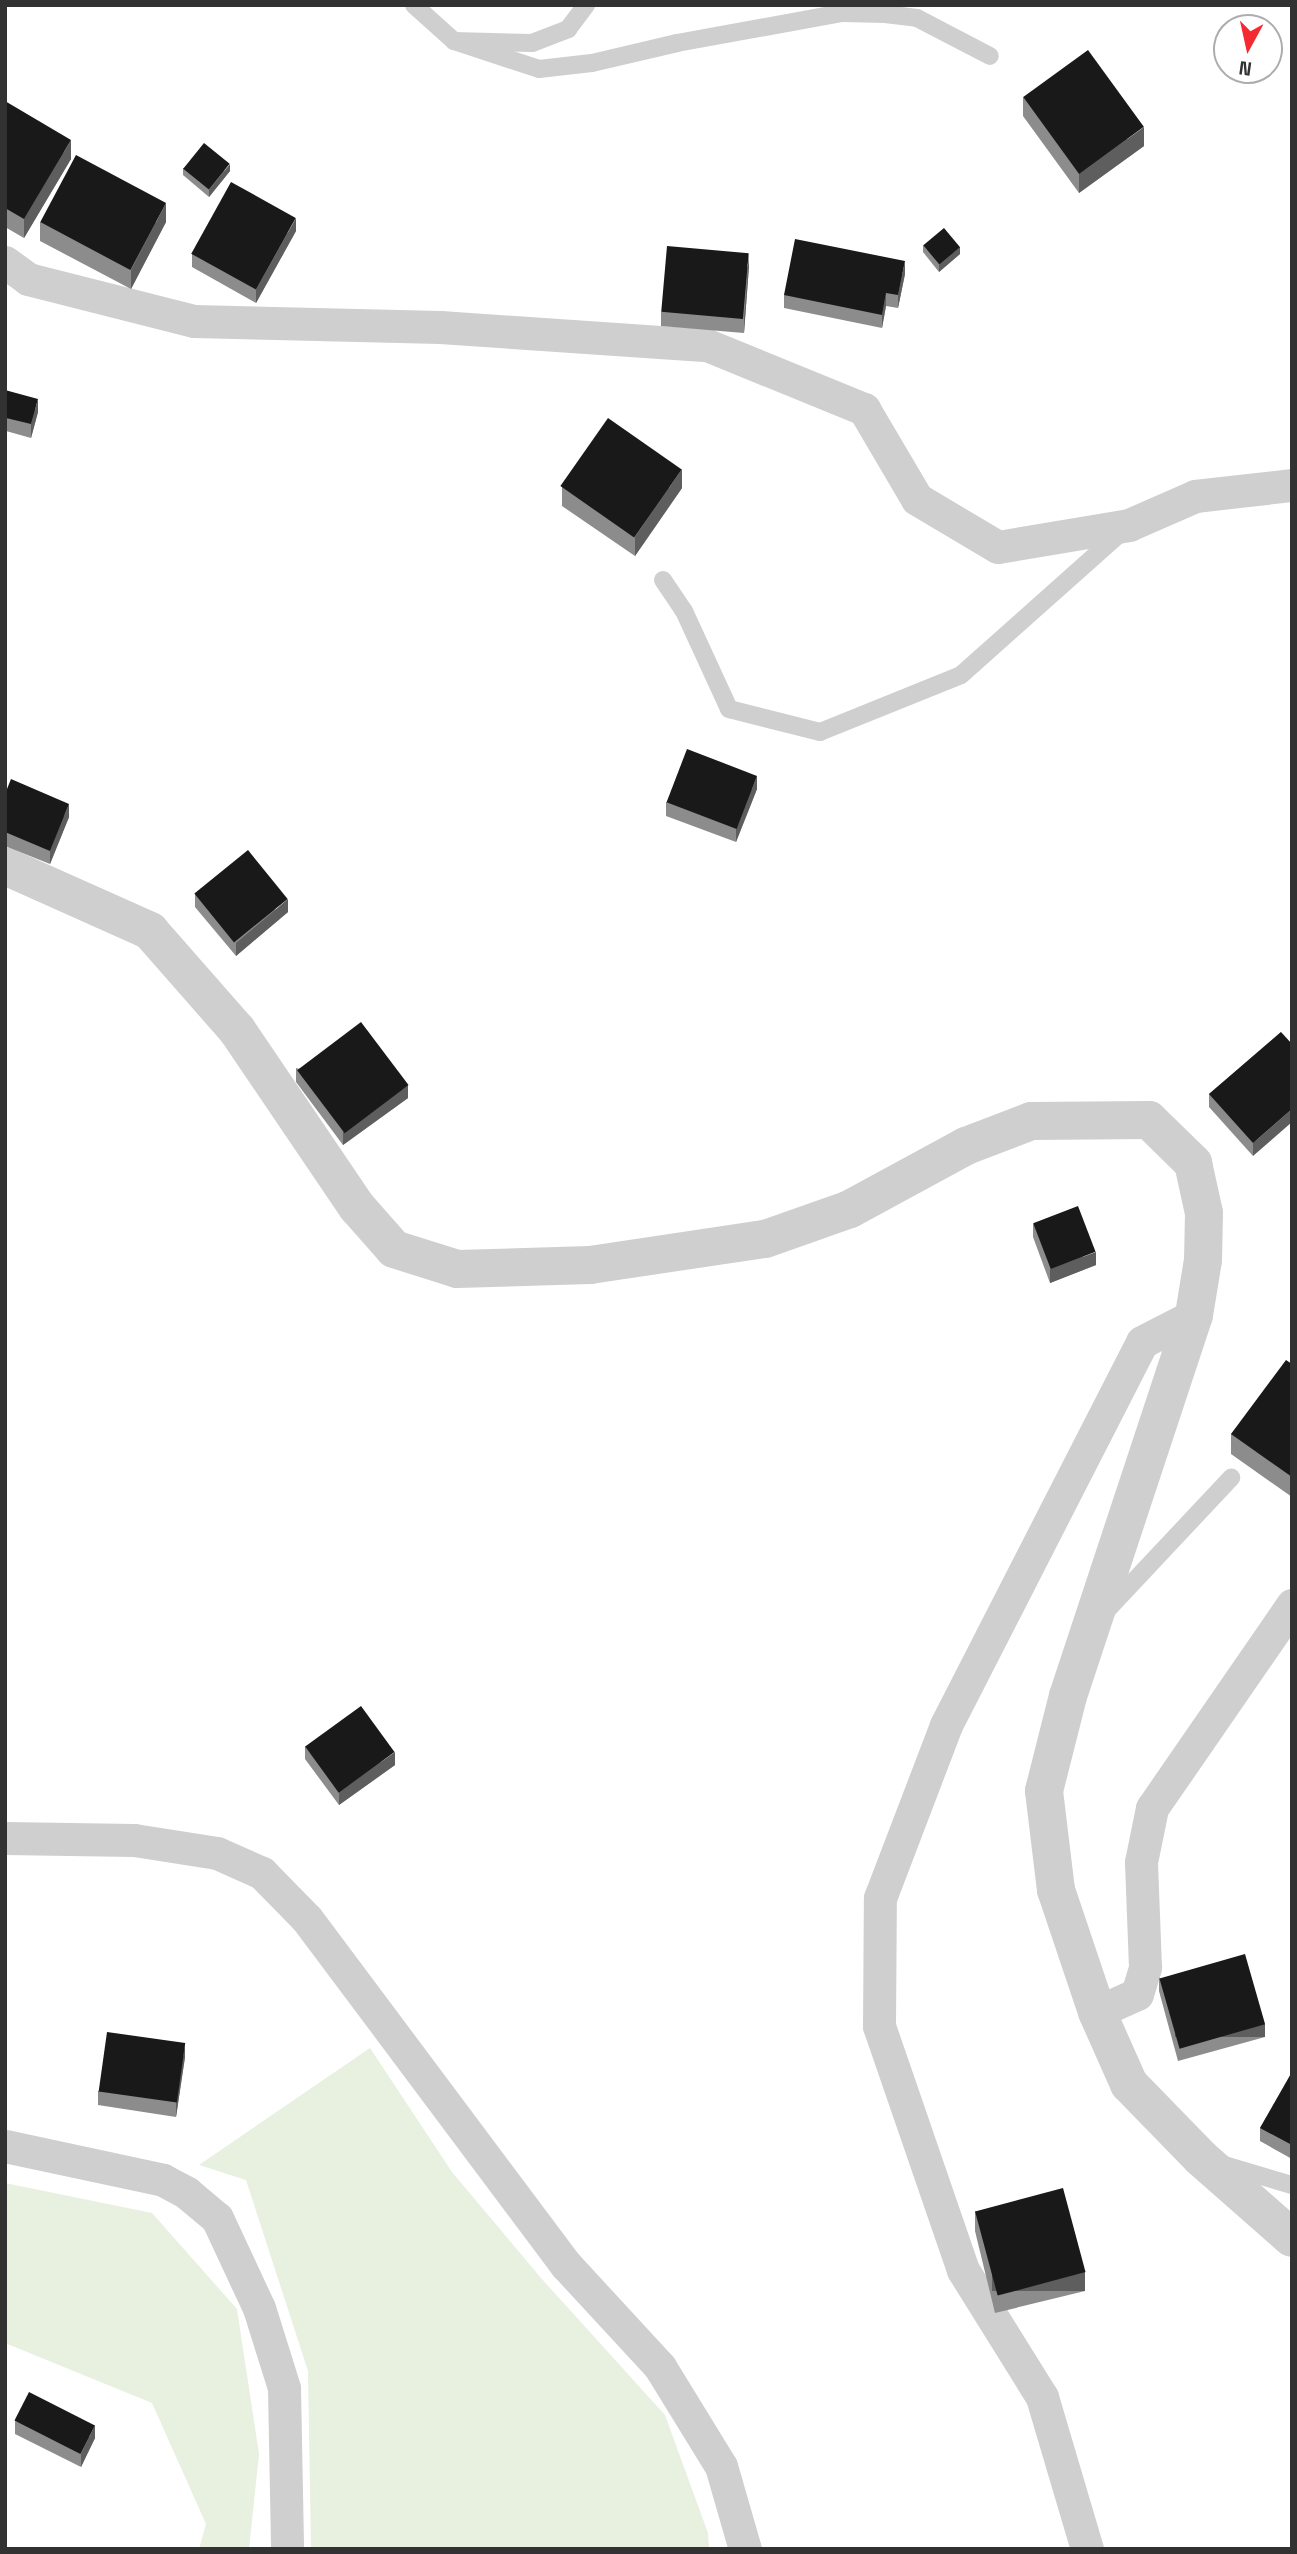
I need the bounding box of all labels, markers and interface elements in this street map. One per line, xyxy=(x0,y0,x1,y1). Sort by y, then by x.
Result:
north arrow xyxy=(1213,14,1283,84)
text: N xyxy=(1237,55,1253,82)

